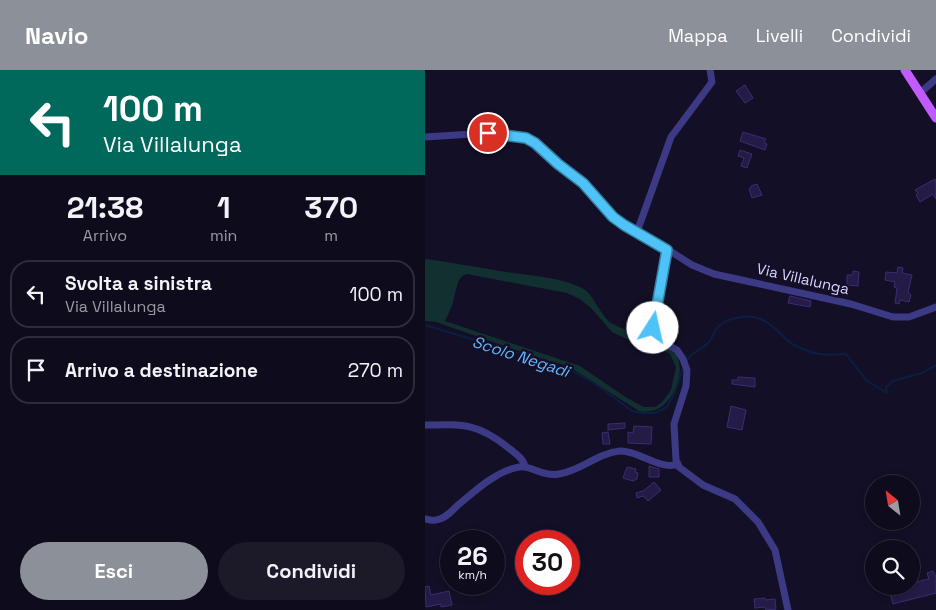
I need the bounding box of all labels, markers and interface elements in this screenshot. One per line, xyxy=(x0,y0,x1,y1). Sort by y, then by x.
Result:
text: Navio xyxy=(25,20,89,51)
text: Mappa xyxy=(668,24,728,47)
text: Livelli xyxy=(756,24,803,47)
text: Condividi xyxy=(831,24,911,47)
text: 100 m xyxy=(103,87,203,131)
icon: left xyxy=(20,90,85,155)
pin xyxy=(467,112,509,154)
icon: arrive xyxy=(474,119,502,147)
text: Via Villalunga xyxy=(103,130,242,158)
text: 21:38 xyxy=(67,188,143,227)
text: 1 xyxy=(217,188,230,227)
text: 370 xyxy=(304,188,358,227)
text: Arrivo xyxy=(83,225,127,246)
text: min xyxy=(210,225,237,246)
text: m xyxy=(324,225,338,246)
street label: Via Villalunga xyxy=(755,259,852,298)
text: Svolta a sinistra xyxy=(65,271,212,296)
icon: left xyxy=(22,280,50,308)
text: 100 m xyxy=(349,282,403,307)
text: Via Villalunga xyxy=(65,296,166,317)
position arrow xyxy=(626,301,678,353)
water label: Scolo Negadi xyxy=(470,331,574,383)
icon: arrive xyxy=(22,356,50,384)
text: Arrivo a destinazione xyxy=(65,358,258,383)
text: 270 m xyxy=(348,358,403,383)
north arrow xyxy=(865,475,920,530)
map controls xyxy=(865,475,920,595)
speed limit sign: 30 xyxy=(515,530,580,595)
text: 26 xyxy=(457,540,488,572)
button: search xyxy=(865,540,920,595)
button: Esci xyxy=(20,542,208,600)
button: Condividi xyxy=(218,542,405,600)
text: km/h xyxy=(458,567,487,583)

